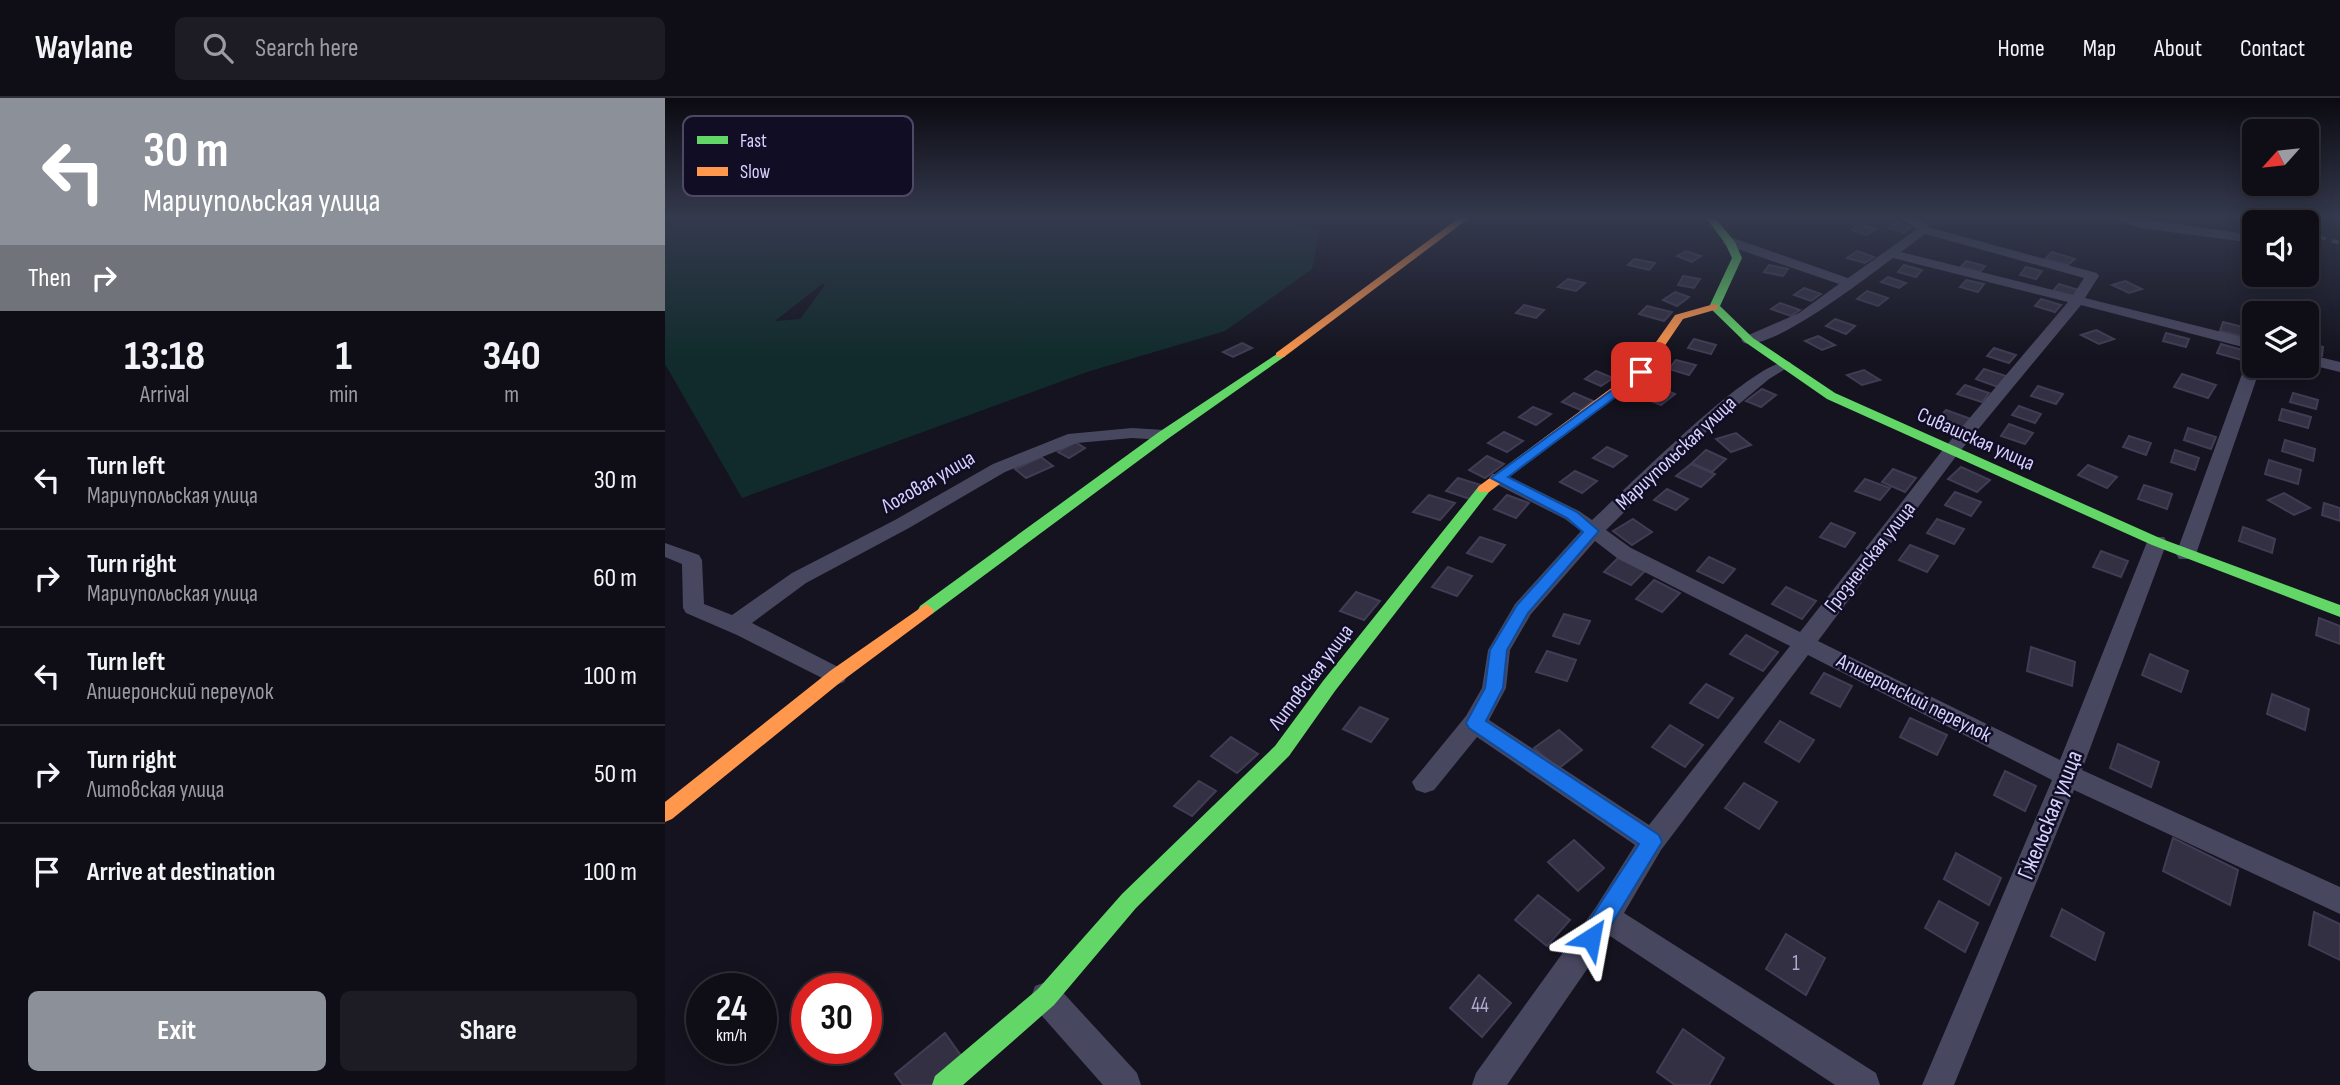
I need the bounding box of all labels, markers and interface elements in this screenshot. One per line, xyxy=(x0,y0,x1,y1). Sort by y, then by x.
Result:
search box xyxy=(175,17,665,80)
text: Waylane xyxy=(35,28,133,68)
icon: search xyxy=(199,29,237,67)
text: Search here xyxy=(255,33,358,64)
text: Home xyxy=(1997,34,2045,63)
text: Map xyxy=(2083,34,2116,63)
text: About xyxy=(2154,34,2202,63)
text: Contact xyxy=(2240,34,2305,63)
legend xyxy=(683,116,913,196)
north arrow xyxy=(2242,119,2319,196)
map controls xyxy=(2242,119,2319,378)
text: 30 m xyxy=(143,122,228,181)
icon: left xyxy=(28,126,119,217)
text: Fast xyxy=(740,130,767,153)
text: Slow xyxy=(740,161,770,184)
text: Мариупольская улица xyxy=(143,182,381,221)
button: sound xyxy=(2242,210,2319,287)
icon: right xyxy=(85,259,123,297)
text: Then xyxy=(28,263,71,294)
button: layers xyxy=(2242,301,2319,378)
text: 13:18 xyxy=(124,331,205,382)
text: 1 xyxy=(336,331,352,382)
text: 340 xyxy=(482,331,541,382)
pin xyxy=(1611,342,1671,402)
icon: arrive xyxy=(1622,353,1660,391)
text: Arrival xyxy=(140,381,189,409)
text: min xyxy=(329,381,358,409)
text: m xyxy=(504,381,519,409)
street label: Мариупольская улица xyxy=(1610,391,1742,515)
street label: Сивашская улица xyxy=(1913,402,2039,476)
street label: Логовая улица xyxy=(876,445,979,519)
text: Turn left xyxy=(87,451,165,482)
icon: left xyxy=(28,461,66,499)
text: 30 m xyxy=(594,465,637,496)
text: Мариупольская улица xyxy=(87,482,258,510)
street label: Грозненская улица xyxy=(1819,497,1921,617)
text: Turn right xyxy=(87,549,176,580)
icon: right xyxy=(28,559,66,597)
text: 60 m xyxy=(593,563,637,594)
text: Мариупольская улица xyxy=(87,580,258,608)
street label: Литовская улица xyxy=(1263,619,1359,735)
text: Turn left xyxy=(87,647,165,678)
street label: Апшеронский переулок xyxy=(1832,648,1996,748)
icon: left xyxy=(28,657,66,695)
text: 100 m xyxy=(584,661,637,692)
text: Апшеронский переулок xyxy=(87,678,273,706)
text: Turn right xyxy=(87,745,176,776)
street label: Гжельская улица xyxy=(2011,746,2089,884)
icon: right xyxy=(28,755,66,793)
text: 50 m xyxy=(594,759,637,790)
text: Литовская улица xyxy=(87,776,224,804)
icon: arrive xyxy=(28,853,66,891)
text: Arrive at destination xyxy=(87,857,275,888)
text: 100 m xyxy=(584,857,637,888)
position arrow xyxy=(1554,901,1628,975)
house number: 1 xyxy=(1792,951,1800,976)
speed limit sign: 30 xyxy=(791,973,882,1064)
text: 24 xyxy=(716,988,747,1031)
button: Exit xyxy=(28,991,326,1071)
button: Share xyxy=(340,991,637,1071)
house number: 44 xyxy=(1471,993,1489,1018)
text: km/h xyxy=(716,1025,747,1046)

